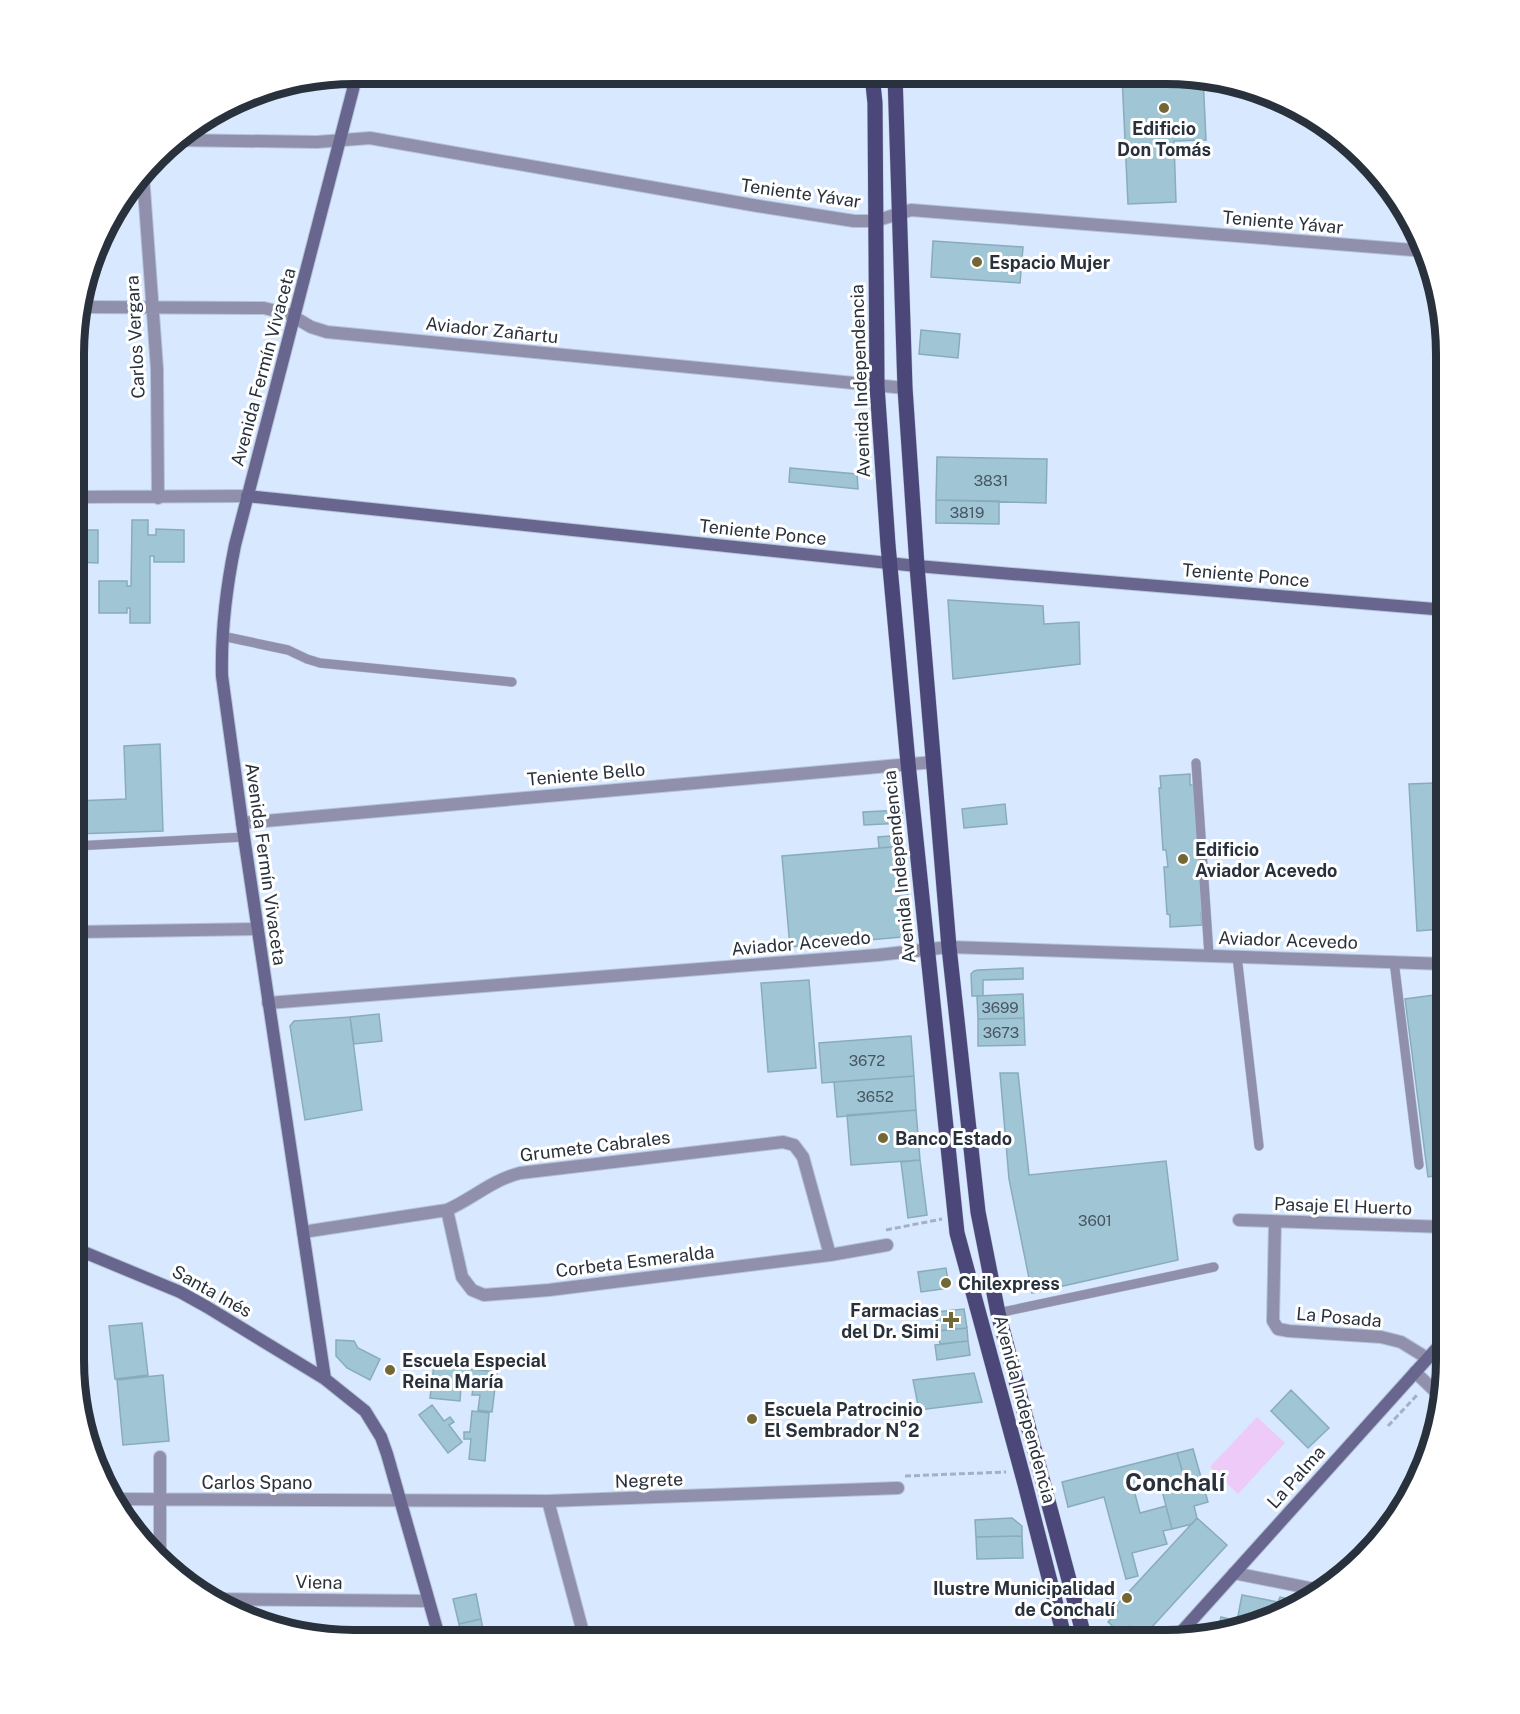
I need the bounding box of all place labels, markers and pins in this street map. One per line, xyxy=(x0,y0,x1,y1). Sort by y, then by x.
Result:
marker: Edificio Don Tomás xyxy=(1157,101,1171,115)
place label: Edificio Don Tomás xyxy=(1117,118,1211,160)
place label: Espacio Mujer xyxy=(989,252,1111,273)
marker: Espacio Mujer xyxy=(970,255,984,269)
place label: Edificio Aviador Acevedo xyxy=(1195,839,1337,881)
marker: Edificio Aviador Acevedo xyxy=(1176,852,1190,866)
place label: Banco Estado xyxy=(895,1128,1012,1149)
marker: Banco Estado xyxy=(876,1131,890,1145)
place label: Chilexpress xyxy=(958,1273,1060,1294)
marker: Chilexpress xyxy=(939,1276,953,1290)
place label: Farmacias del Dr. Simi xyxy=(841,1300,939,1342)
marker: Farmacias del Dr. Simi xyxy=(944,1313,958,1327)
place label: Escuela Especial Reina María xyxy=(402,1350,547,1392)
marker: Escuela Especial Reina María xyxy=(383,1363,397,1377)
place label: Escuela Patrocinio El Sembrador N°2 xyxy=(764,1399,923,1441)
marker: Escuela Patrocinio El Sembrador N°2 xyxy=(745,1412,759,1426)
place label: Ilustre Municipalidad de Conchalí xyxy=(933,1578,1116,1620)
marker: Ilustre Municipalidad de Conchalí xyxy=(1120,1591,1134,1605)

